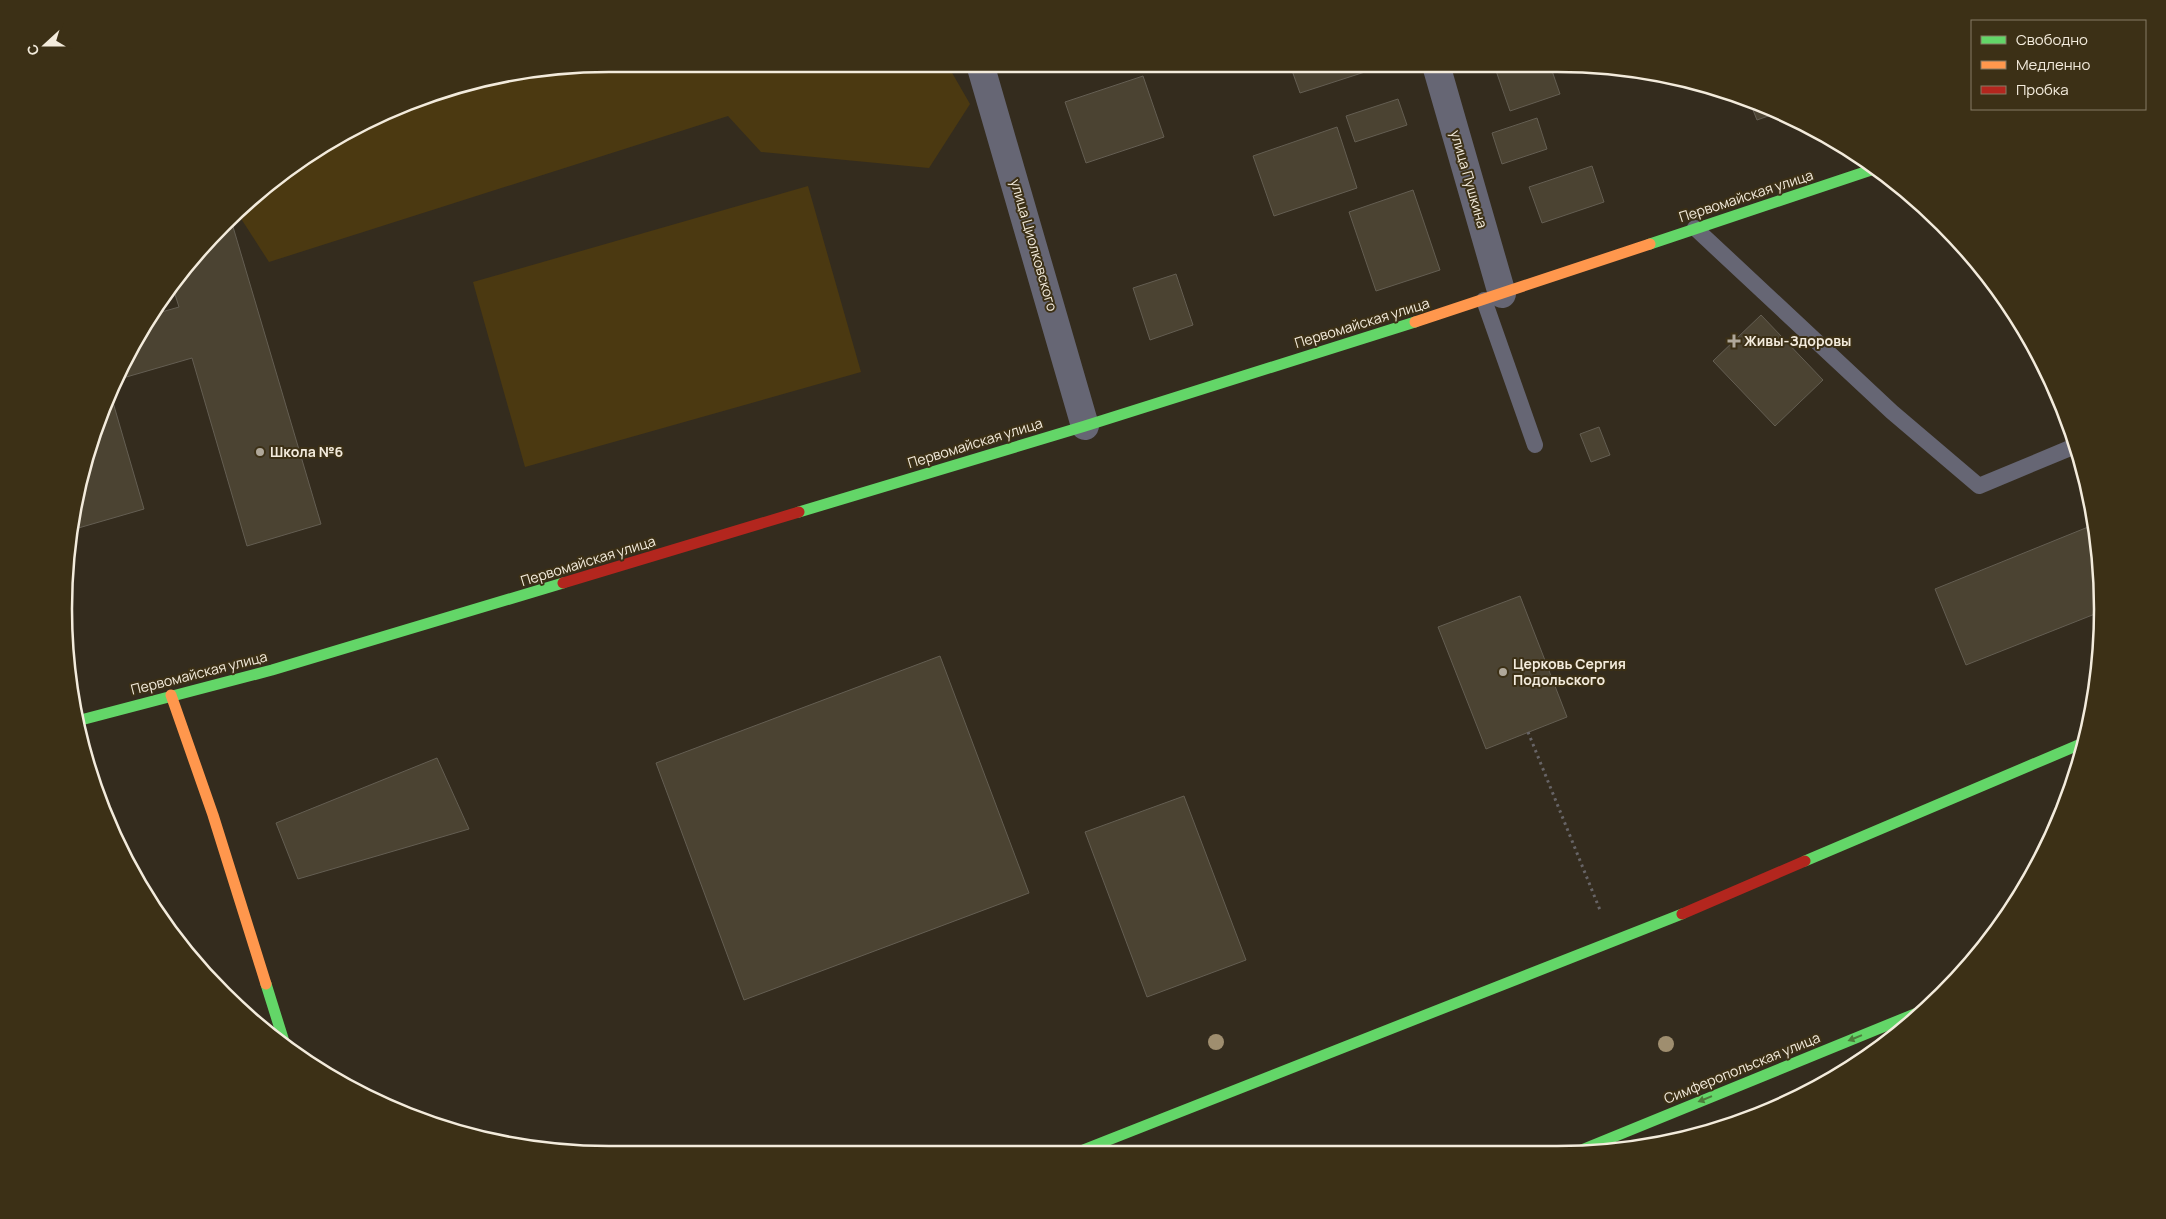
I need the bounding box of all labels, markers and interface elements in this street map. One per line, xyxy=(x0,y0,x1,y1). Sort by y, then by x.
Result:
north arrow xyxy=(20,20,70,70)
legend xyxy=(1971,20,2146,110)
text: Свободно xyxy=(2016,29,2088,50)
text: С xyxy=(22,42,43,58)
text: Медленно xyxy=(2016,54,2090,75)
text: Пробка xyxy=(2016,79,2069,100)
street label: улица Пушкина xyxy=(1446,128,1493,230)
street label: Первомайская улица xyxy=(1676,165,1815,226)
street label: улица Циолковского xyxy=(1006,177,1062,313)
street label: Первомайская улица xyxy=(1292,293,1432,352)
place label: Живы-Здоровы xyxy=(1744,331,1851,350)
marker: Живы-Здоровы xyxy=(1728,335,1740,347)
street label: Первомайская улица xyxy=(905,413,1045,472)
place label: Школа №6 xyxy=(270,442,343,461)
marker: Школа №6 xyxy=(254,446,266,458)
street label: Первомайская улица xyxy=(518,531,658,590)
street label: Первомайская улица xyxy=(129,646,269,699)
place label: Церковь Сергия Подольского xyxy=(1513,654,1626,689)
marker: Церковь Сергия Подольского xyxy=(1497,666,1509,678)
street label: Симферопольская улица xyxy=(1661,1027,1823,1108)
one-way arrow xyxy=(1848,1034,1862,1042)
one-way arrow xyxy=(1698,1096,1712,1104)

